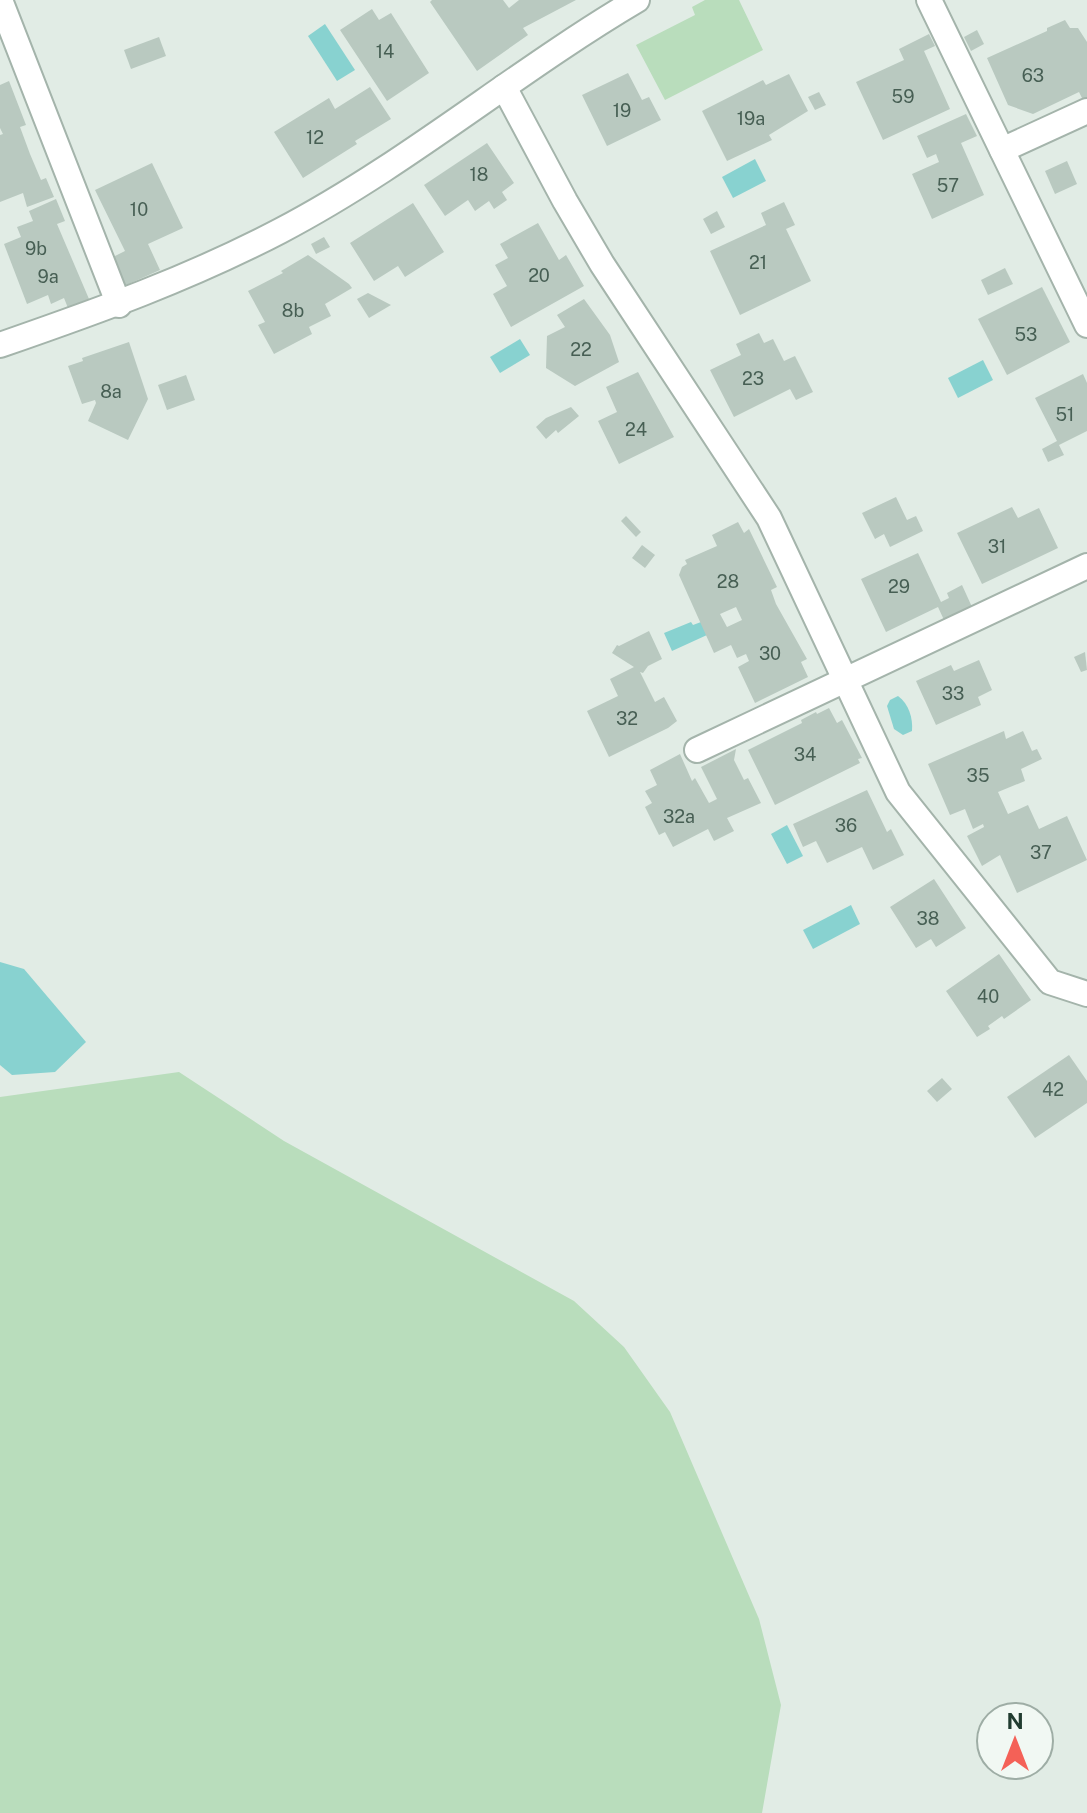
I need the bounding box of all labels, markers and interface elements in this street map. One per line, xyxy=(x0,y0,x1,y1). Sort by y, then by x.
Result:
house number: 14 xyxy=(376,41,394,62)
house number: 63 xyxy=(1022,65,1044,86)
house number: 59 xyxy=(892,86,914,107)
house number: 19 xyxy=(613,100,631,121)
house number: 19a xyxy=(737,108,765,129)
house number: 12 xyxy=(306,127,324,148)
house number: 18 xyxy=(470,164,488,185)
house number: 57 xyxy=(937,175,959,196)
house number: 10 xyxy=(130,199,148,220)
house number: 9b xyxy=(25,238,47,259)
house number: 21 xyxy=(749,252,767,273)
house number: 20 xyxy=(528,265,550,286)
house number: 9a xyxy=(37,266,59,287)
house number: 8b xyxy=(282,300,304,321)
house number: 53 xyxy=(1015,324,1037,345)
house number: 22 xyxy=(570,339,592,360)
house number: 23 xyxy=(742,368,764,389)
house number: 8a xyxy=(100,381,122,402)
house number: 51 xyxy=(1056,404,1074,425)
house number: 24 xyxy=(625,419,647,440)
house number: 31 xyxy=(988,536,1006,557)
house number: 28 xyxy=(717,571,739,592)
house number: 29 xyxy=(888,576,910,597)
house number: 30 xyxy=(759,643,781,664)
house number: 33 xyxy=(942,683,964,704)
house number: 32 xyxy=(616,708,638,729)
house number: 34 xyxy=(794,744,816,765)
house number: 35 xyxy=(967,765,989,786)
house number: 32a xyxy=(663,806,695,827)
house number: 36 xyxy=(835,815,857,836)
house number: 37 xyxy=(1030,842,1052,863)
house number: 38 xyxy=(917,908,939,929)
house number: 40 xyxy=(977,986,999,1007)
house number: 42 xyxy=(1042,1079,1064,1100)
north arrow xyxy=(975,1701,1055,1781)
text: N xyxy=(1006,1708,1024,1734)

